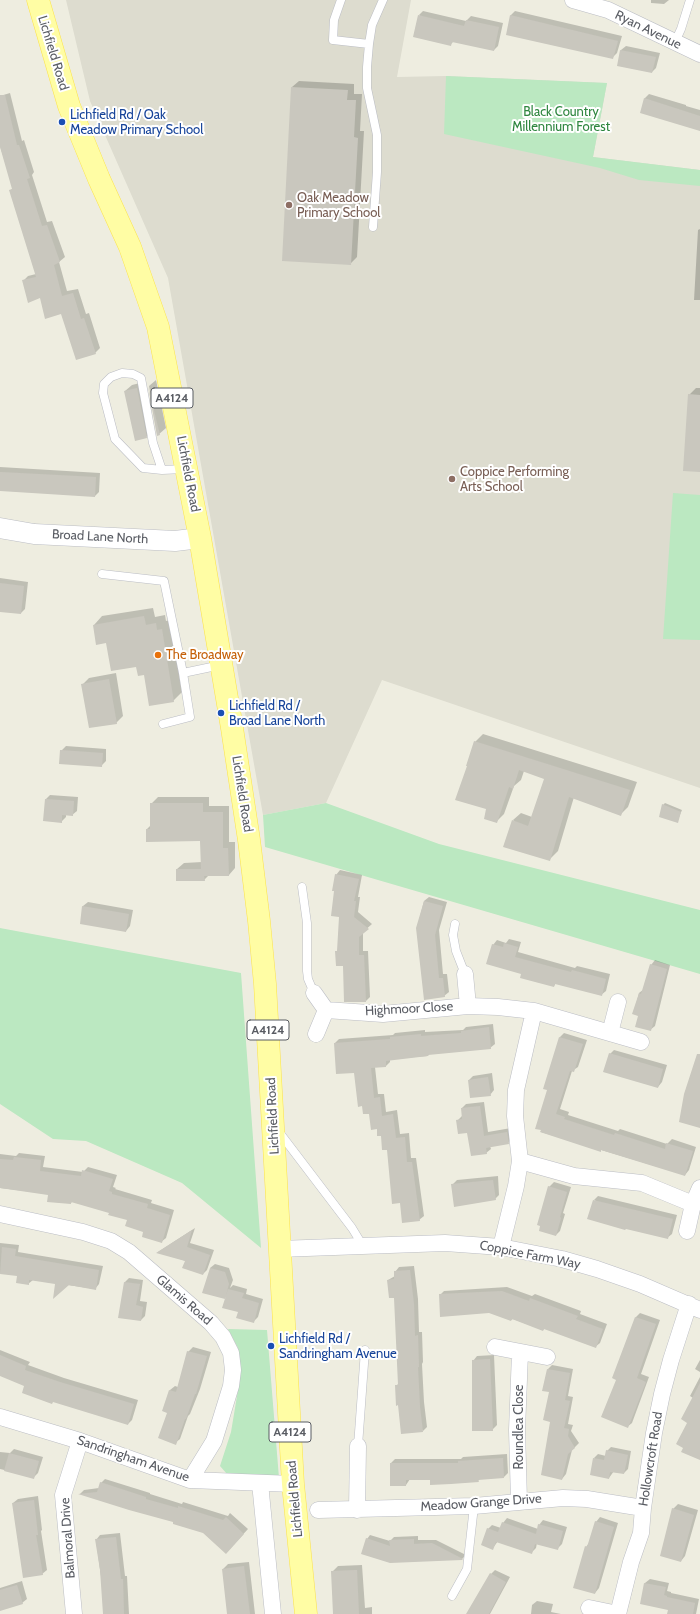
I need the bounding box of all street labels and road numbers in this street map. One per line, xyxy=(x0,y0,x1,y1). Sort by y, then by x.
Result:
street label: Ryan Avenue xyxy=(612,7,684,53)
street label: Lichfield Road xyxy=(34,14,72,92)
road number: A4124 xyxy=(151,388,193,408)
street label: Lichfield Road xyxy=(173,435,203,513)
street label: Broad Lane North xyxy=(51,527,149,547)
street label: Lichfield Road xyxy=(228,755,256,833)
street label: Highmoor Close xyxy=(365,999,453,1019)
road number: A4124 xyxy=(247,1020,289,1040)
street label: Lichfield Road xyxy=(263,1077,283,1155)
street label: Coppice Farm Way xyxy=(478,1238,582,1272)
street label: Glamis Road xyxy=(153,1272,215,1328)
street label: Roundlea Close xyxy=(511,1384,527,1470)
street label: Hollowcroft Road xyxy=(636,1411,666,1507)
road number: A4124 xyxy=(269,1422,311,1442)
street label: Sandringham Avenue xyxy=(75,1432,191,1486)
street label: Lichfield Road xyxy=(284,1460,306,1538)
street label: Meadow Grange Drive xyxy=(420,1491,542,1515)
street label: Balmoral Drive xyxy=(57,1497,79,1579)

